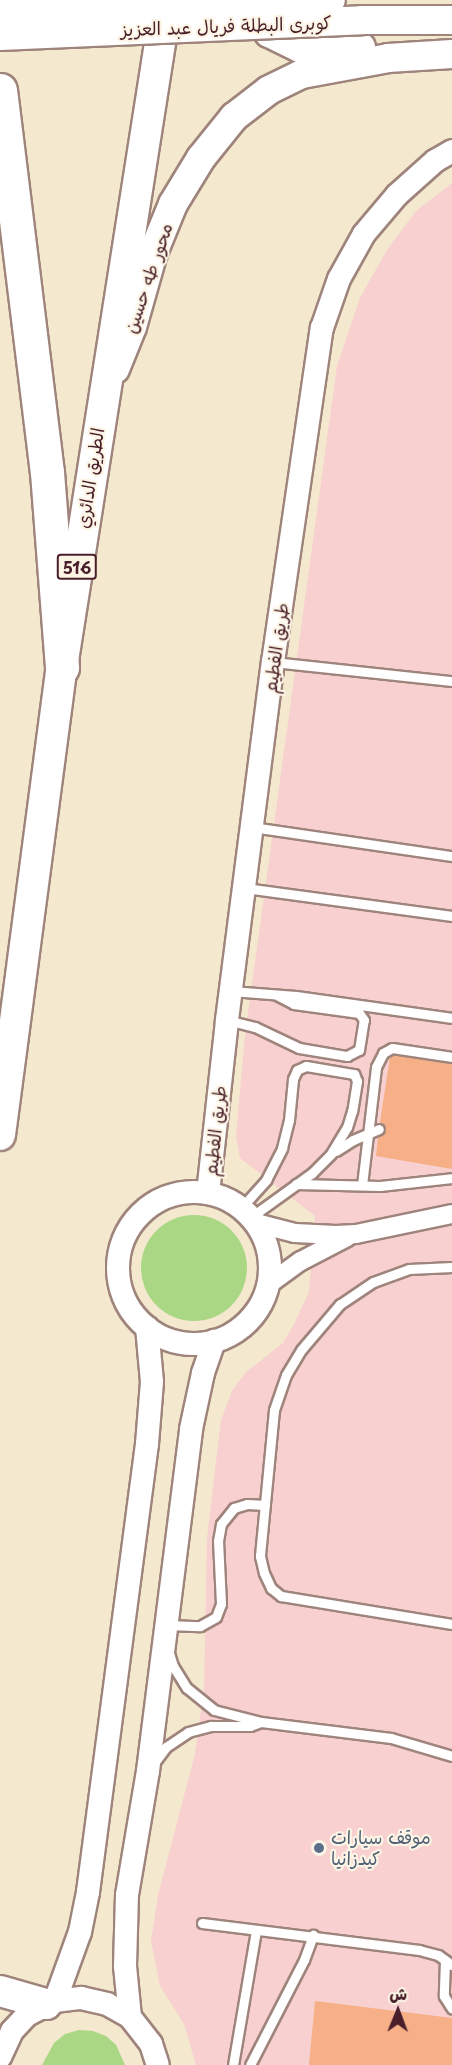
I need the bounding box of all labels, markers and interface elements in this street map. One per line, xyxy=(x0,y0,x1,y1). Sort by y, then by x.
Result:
street label: كوبرى البطلة فريال عبد العزيز xyxy=(120,12,332,40)
street label: محور طه حسين xyxy=(119,220,177,336)
street label: الطريق الدائري xyxy=(71,426,109,530)
road number: 516 xyxy=(56,554,98,580)
street label: طريق الفطيم xyxy=(259,601,293,695)
street label: طريق الفطيم xyxy=(199,1085,231,1177)
place label: موقف سيارات كيدزانيا xyxy=(331,1827,431,1870)
marker: موقف سيارات كيدزانيا xyxy=(312,1841,326,1855)
north arrow xyxy=(368,1981,428,2041)
text: ش xyxy=(389,1981,407,2005)

